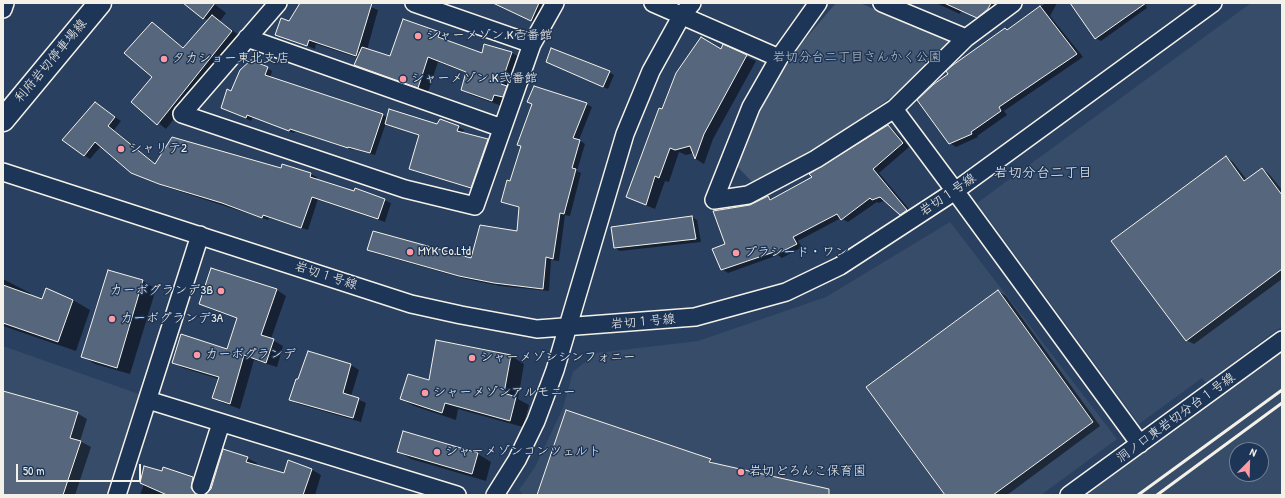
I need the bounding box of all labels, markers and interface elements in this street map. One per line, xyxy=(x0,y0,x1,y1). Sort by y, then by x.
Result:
street label: 利府岩切停車場線 xyxy=(12,16,90,106)
place label: シャーメゾン.K壱番館 xyxy=(426,28,553,44)
marker: シャーメゾン.K壱番館 xyxy=(413,31,423,41)
park label: 岩切分台二丁目さんかく公園 xyxy=(773,50,941,66)
place label: タカショー東北支店 xyxy=(172,51,289,67)
marker: タカショー東北支店 xyxy=(159,54,169,64)
place label: シャーメゾン.K弐番館 xyxy=(411,71,538,87)
marker: シャーメゾン.K弐番館 xyxy=(398,74,408,84)
place label: シャリテ2 xyxy=(129,141,187,157)
marker: シャリテ2 xyxy=(116,144,126,154)
district label: 岩切分台二丁目 xyxy=(994,165,1092,181)
street label: 岩切１号線 xyxy=(917,170,979,220)
place label: MYK Co.Ltd xyxy=(418,244,471,260)
place label: プラシード・ワン xyxy=(744,245,848,261)
marker: MYK Co.Ltd xyxy=(405,247,415,257)
marker: プラシード・ワン xyxy=(731,248,741,258)
street label: 岩切１号線 xyxy=(293,259,359,293)
place label: カーボグランデ3B xyxy=(110,283,213,299)
marker: カーボグランデ3B xyxy=(216,286,226,296)
place label: カーボグランデ3A xyxy=(120,311,223,327)
street label: 岩切１号線 xyxy=(610,311,676,333)
marker: カーボグランデ3A xyxy=(107,314,117,324)
place label: カーボグランデ xyxy=(205,347,296,363)
marker: カーボグランデ xyxy=(192,350,202,360)
place label: シャーメゾンシンフォニー xyxy=(480,350,636,366)
marker: シャーメゾンシンフォニー xyxy=(467,353,477,363)
street label: 洞ノ口東岩切分台１号線 xyxy=(1114,370,1238,466)
place label: シャーメゾンアルモニー xyxy=(433,385,576,401)
marker: シャーメゾンアルモニー xyxy=(420,388,430,398)
north arrow xyxy=(1229,442,1269,482)
place label: シャーメゾンコンツェルト xyxy=(445,444,601,460)
text: N xyxy=(1248,444,1259,459)
marker: シャーメゾンコンツェルト xyxy=(432,447,442,457)
scale bar xyxy=(18,456,143,482)
text: 50 m xyxy=(23,462,44,479)
place label: 岩切どろんこ保育園 xyxy=(749,464,866,480)
marker: 岩切どろんこ保育園 xyxy=(736,467,746,477)

